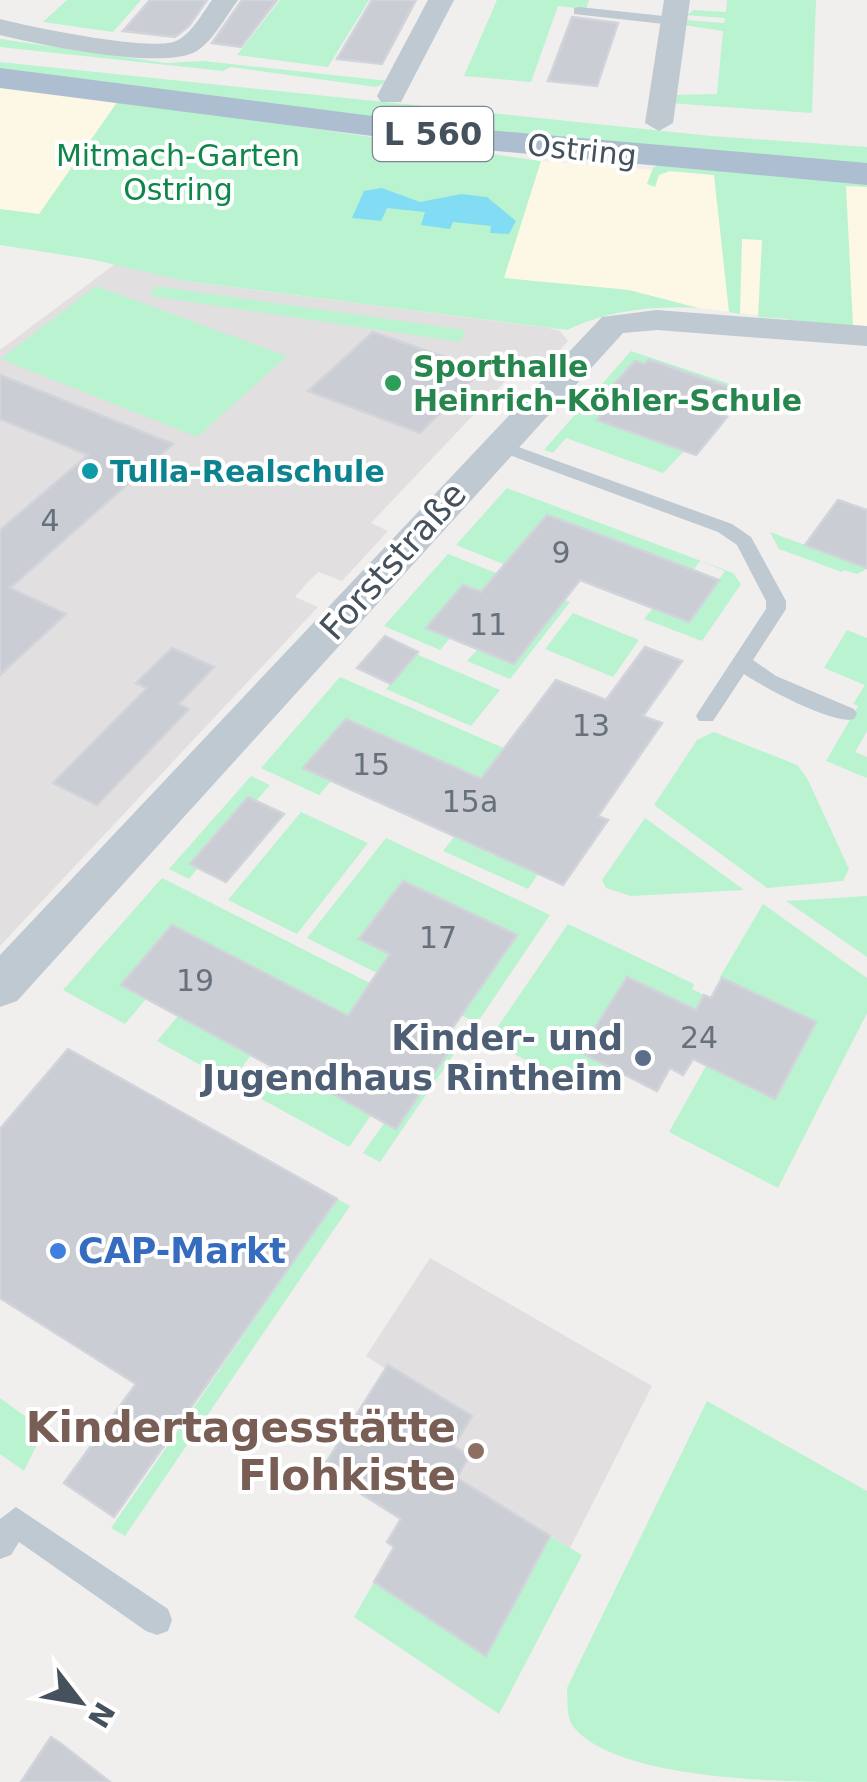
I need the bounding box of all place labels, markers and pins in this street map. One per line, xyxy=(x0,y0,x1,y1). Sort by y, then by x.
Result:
place label: Sporthalle Heinrich-Köhler-Schule xyxy=(413,349,802,418)
marker: Sporthalle Heinrich-Köhler-Schule xyxy=(382,372,404,394)
place label: Tulla-Realschule xyxy=(110,454,385,489)
marker: Tulla-Realschule xyxy=(79,460,101,482)
place label: Kinder- und Jugendhaus Rintheim xyxy=(200,1018,623,1098)
marker: Kinder- und Jugendhaus Rintheim xyxy=(632,1047,654,1069)
place label: CAP-Markt xyxy=(78,1231,286,1271)
marker: CAP-Markt xyxy=(47,1240,69,1262)
place label: Kindertagesstätte Flohkiste xyxy=(26,1403,456,1500)
marker: Kindertagesstätte Flohkiste xyxy=(465,1440,487,1462)

